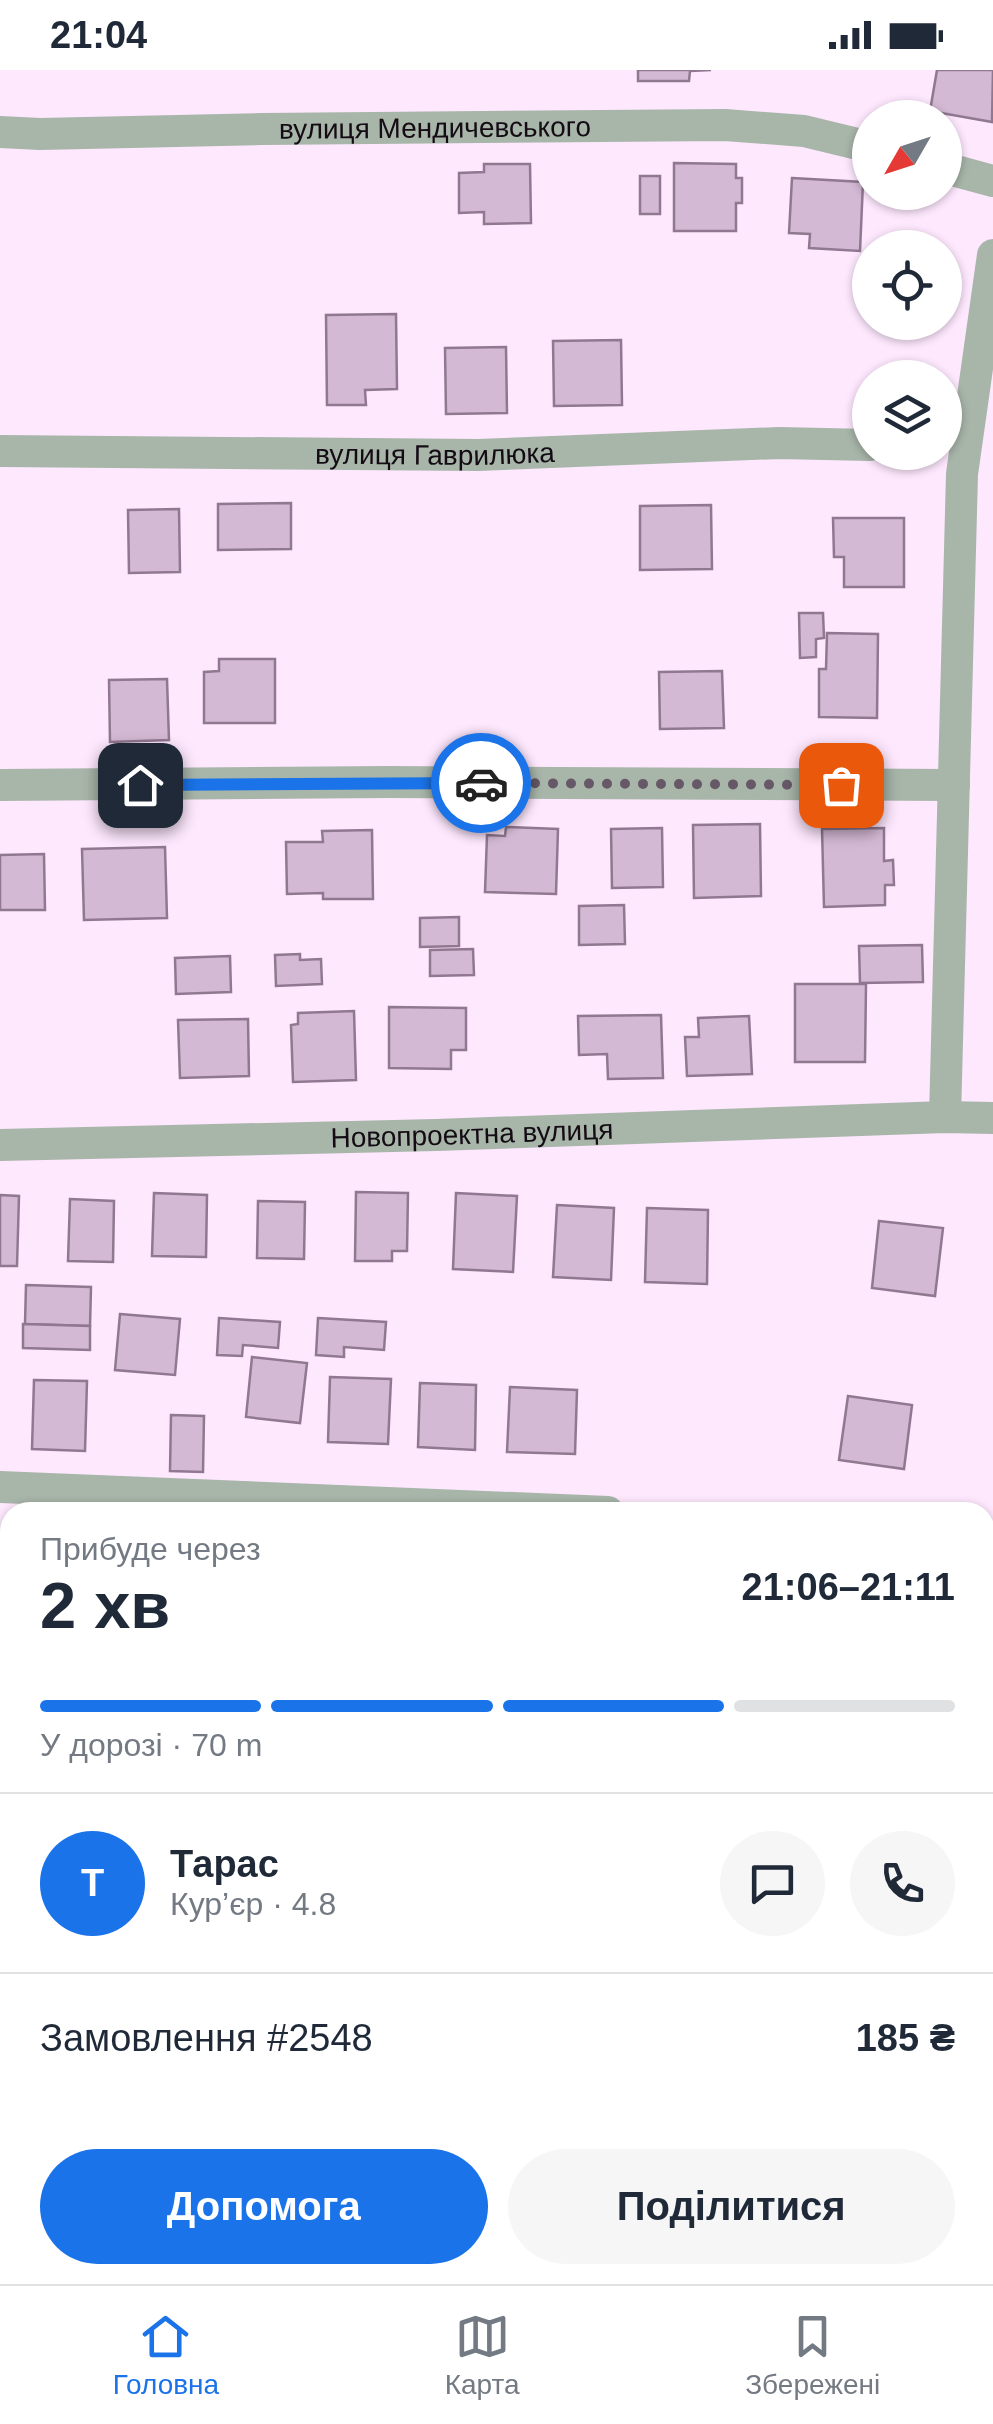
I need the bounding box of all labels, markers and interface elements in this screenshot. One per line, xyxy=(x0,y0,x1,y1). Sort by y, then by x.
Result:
text: 21:04 xyxy=(50,14,147,56)
north arrow xyxy=(852,100,962,210)
map controls xyxy=(852,100,962,470)
street label: вулиця Мендичевського xyxy=(279,111,591,145)
button: locate xyxy=(852,230,962,340)
button: layers xyxy=(852,360,962,470)
street label: вулиця Гаврилюка xyxy=(315,437,556,471)
courier xyxy=(431,733,531,833)
pin xyxy=(98,743,183,828)
pin xyxy=(799,743,884,828)
icon: car xyxy=(454,756,509,811)
icon: home xyxy=(113,758,168,813)
icon: bag xyxy=(814,758,869,813)
street label: Новопроектна вулиця xyxy=(330,1114,614,1153)
text: Прибуде через xyxy=(40,1531,261,1567)
text: 21:06–21:11 xyxy=(742,1566,955,1608)
text: 2 хв xyxy=(40,1569,170,1642)
text: У дорозі · 70 m xyxy=(40,1727,262,1763)
button: chat xyxy=(720,1831,825,1936)
button: phone xyxy=(850,1831,955,1936)
text: Тарас xyxy=(170,1843,279,1885)
text: Т xyxy=(81,1862,104,1904)
text: Кур’єр · 4.8 xyxy=(170,1886,336,1922)
text: Замовлення #2548 xyxy=(40,2017,373,2059)
text: 185 ₴ xyxy=(856,2017,955,2059)
button: Допомога xyxy=(40,2149,488,2264)
button: Поділитися xyxy=(508,2149,955,2264)
tab: Головна xyxy=(113,2309,219,2401)
tab: Карта xyxy=(445,2309,520,2401)
tab: Збережені xyxy=(745,2309,880,2401)

